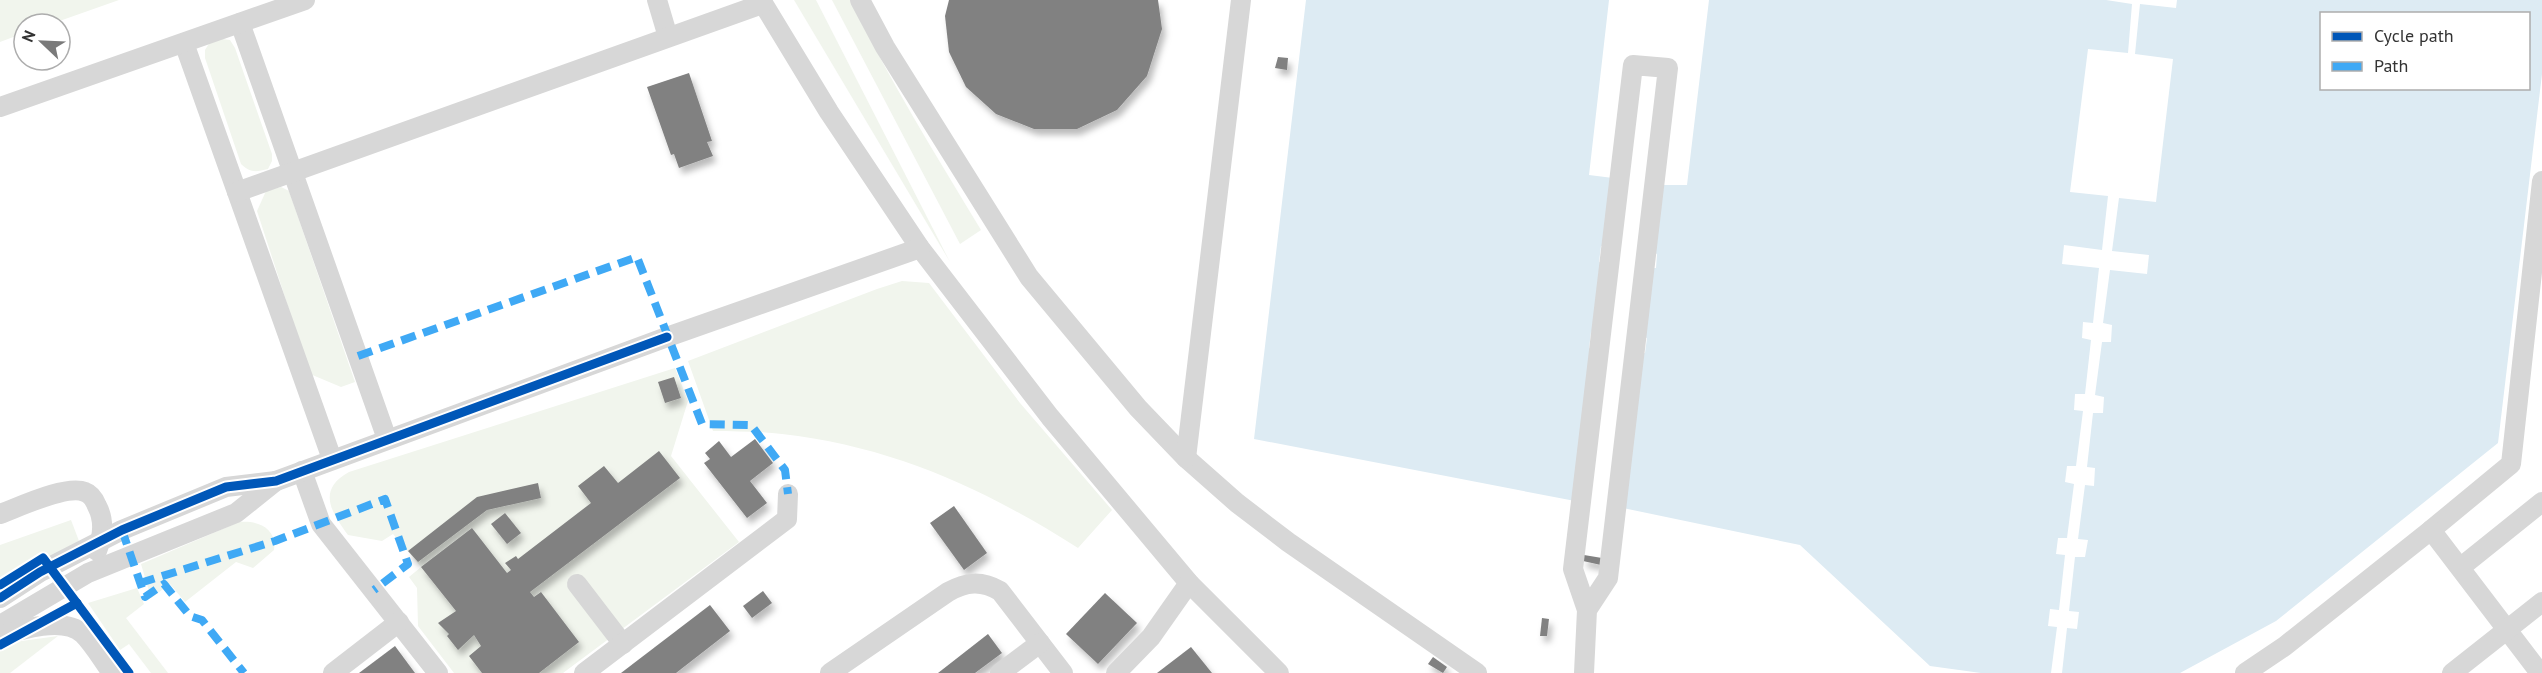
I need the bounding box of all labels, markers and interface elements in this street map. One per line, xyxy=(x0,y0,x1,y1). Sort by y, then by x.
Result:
north arrow xyxy=(12,12,72,72)
legend xyxy=(2320,12,2530,90)
text: Cycle path xyxy=(2374,24,2454,47)
text: N xyxy=(17,27,39,45)
text: Path xyxy=(2374,54,2408,77)

